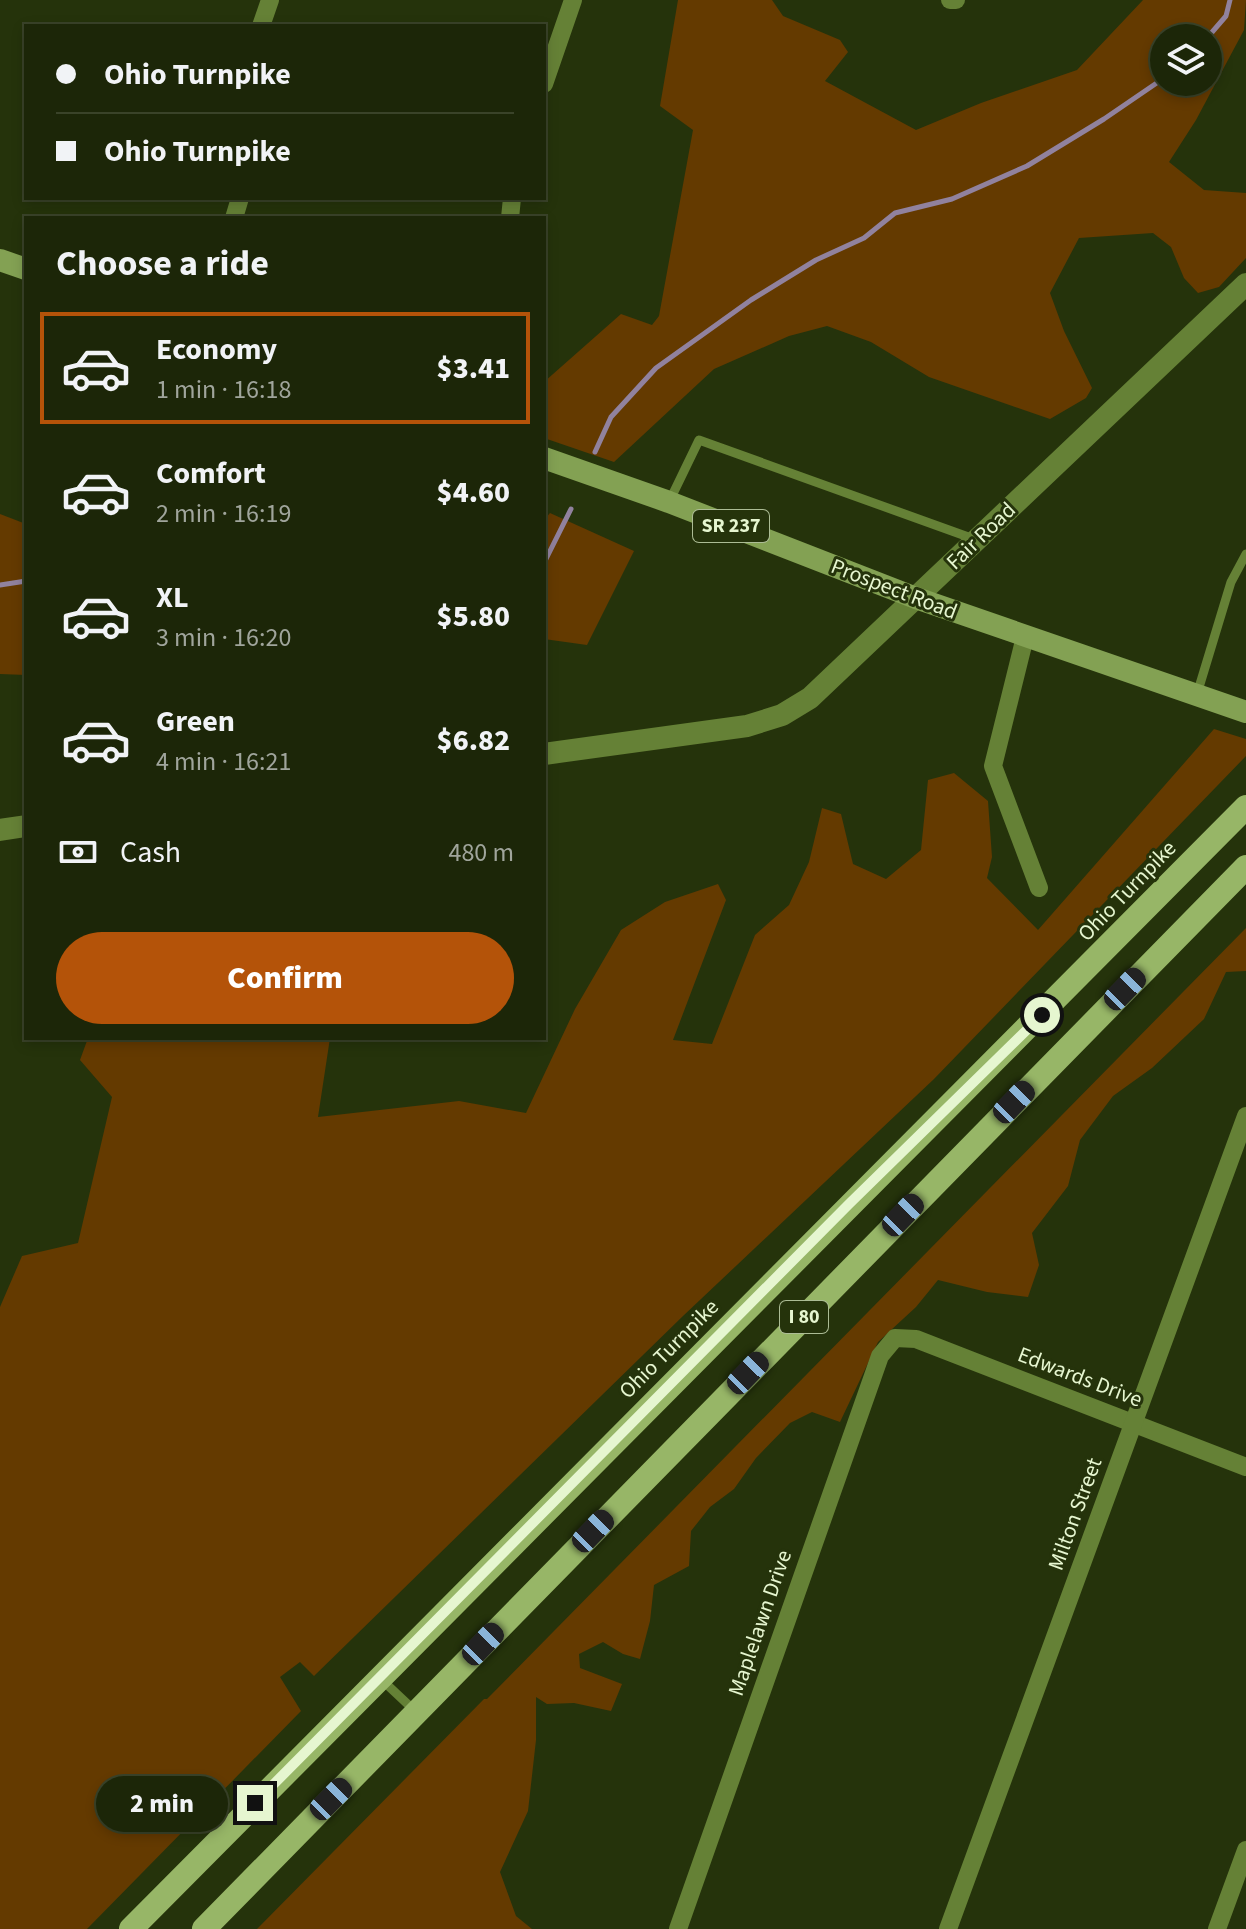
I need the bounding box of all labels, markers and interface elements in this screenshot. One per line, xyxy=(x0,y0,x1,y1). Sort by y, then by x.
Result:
map controls xyxy=(1150,24,1222,96)
button: layers xyxy=(1150,24,1222,96)
text: Ohio Turnpike xyxy=(104,53,291,96)
text: Ohio Turnpike xyxy=(104,130,291,173)
text: Choose a ride xyxy=(56,238,269,289)
text: Economy xyxy=(156,328,277,371)
icon: car xyxy=(60,332,132,404)
text: $3.41 xyxy=(437,347,510,390)
text: 1 min · 16:18 xyxy=(156,371,291,408)
text: Comfort xyxy=(156,452,266,495)
icon: car xyxy=(60,456,132,528)
text: $4.60 xyxy=(437,471,510,514)
text: 2 min · 16:19 xyxy=(156,495,291,532)
street label: Fair Road xyxy=(939,495,1023,577)
road number: SR 237 xyxy=(693,510,769,542)
street label: Prospect Road xyxy=(826,550,962,628)
text: XL xyxy=(156,576,189,619)
icon: car xyxy=(60,580,132,652)
text: $5.80 xyxy=(437,595,510,638)
text: 3 min · 16:20 xyxy=(156,619,291,656)
text: Green xyxy=(156,700,235,743)
icon: car xyxy=(60,704,132,776)
text: $6.82 xyxy=(437,719,510,762)
text: 4 min · 16:21 xyxy=(156,743,291,780)
icon: cash xyxy=(56,830,100,874)
text: Cash xyxy=(120,831,181,874)
street label: Ohio Turnpike xyxy=(1070,833,1184,949)
text: 480 m xyxy=(448,834,514,871)
button: Confirm xyxy=(56,932,514,1024)
car xyxy=(1100,963,1150,1015)
route start xyxy=(1024,997,1060,1033)
car xyxy=(989,1076,1039,1128)
car xyxy=(878,1189,928,1241)
street label: Ohio Turnpike xyxy=(612,1292,726,1406)
road number: I 80 xyxy=(780,1301,828,1333)
street label: Edwards Drive xyxy=(1013,1339,1147,1415)
car xyxy=(723,1347,773,1399)
street label: Milton Street xyxy=(1040,1453,1110,1575)
car xyxy=(568,1505,618,1557)
street label: Maplelawn Drive xyxy=(720,1546,800,1700)
car xyxy=(458,1618,508,1670)
car xyxy=(306,1774,356,1824)
callout: 2 min xyxy=(95,1775,227,1831)
text: 2 min xyxy=(130,1785,194,1822)
route end xyxy=(237,1785,273,1821)

